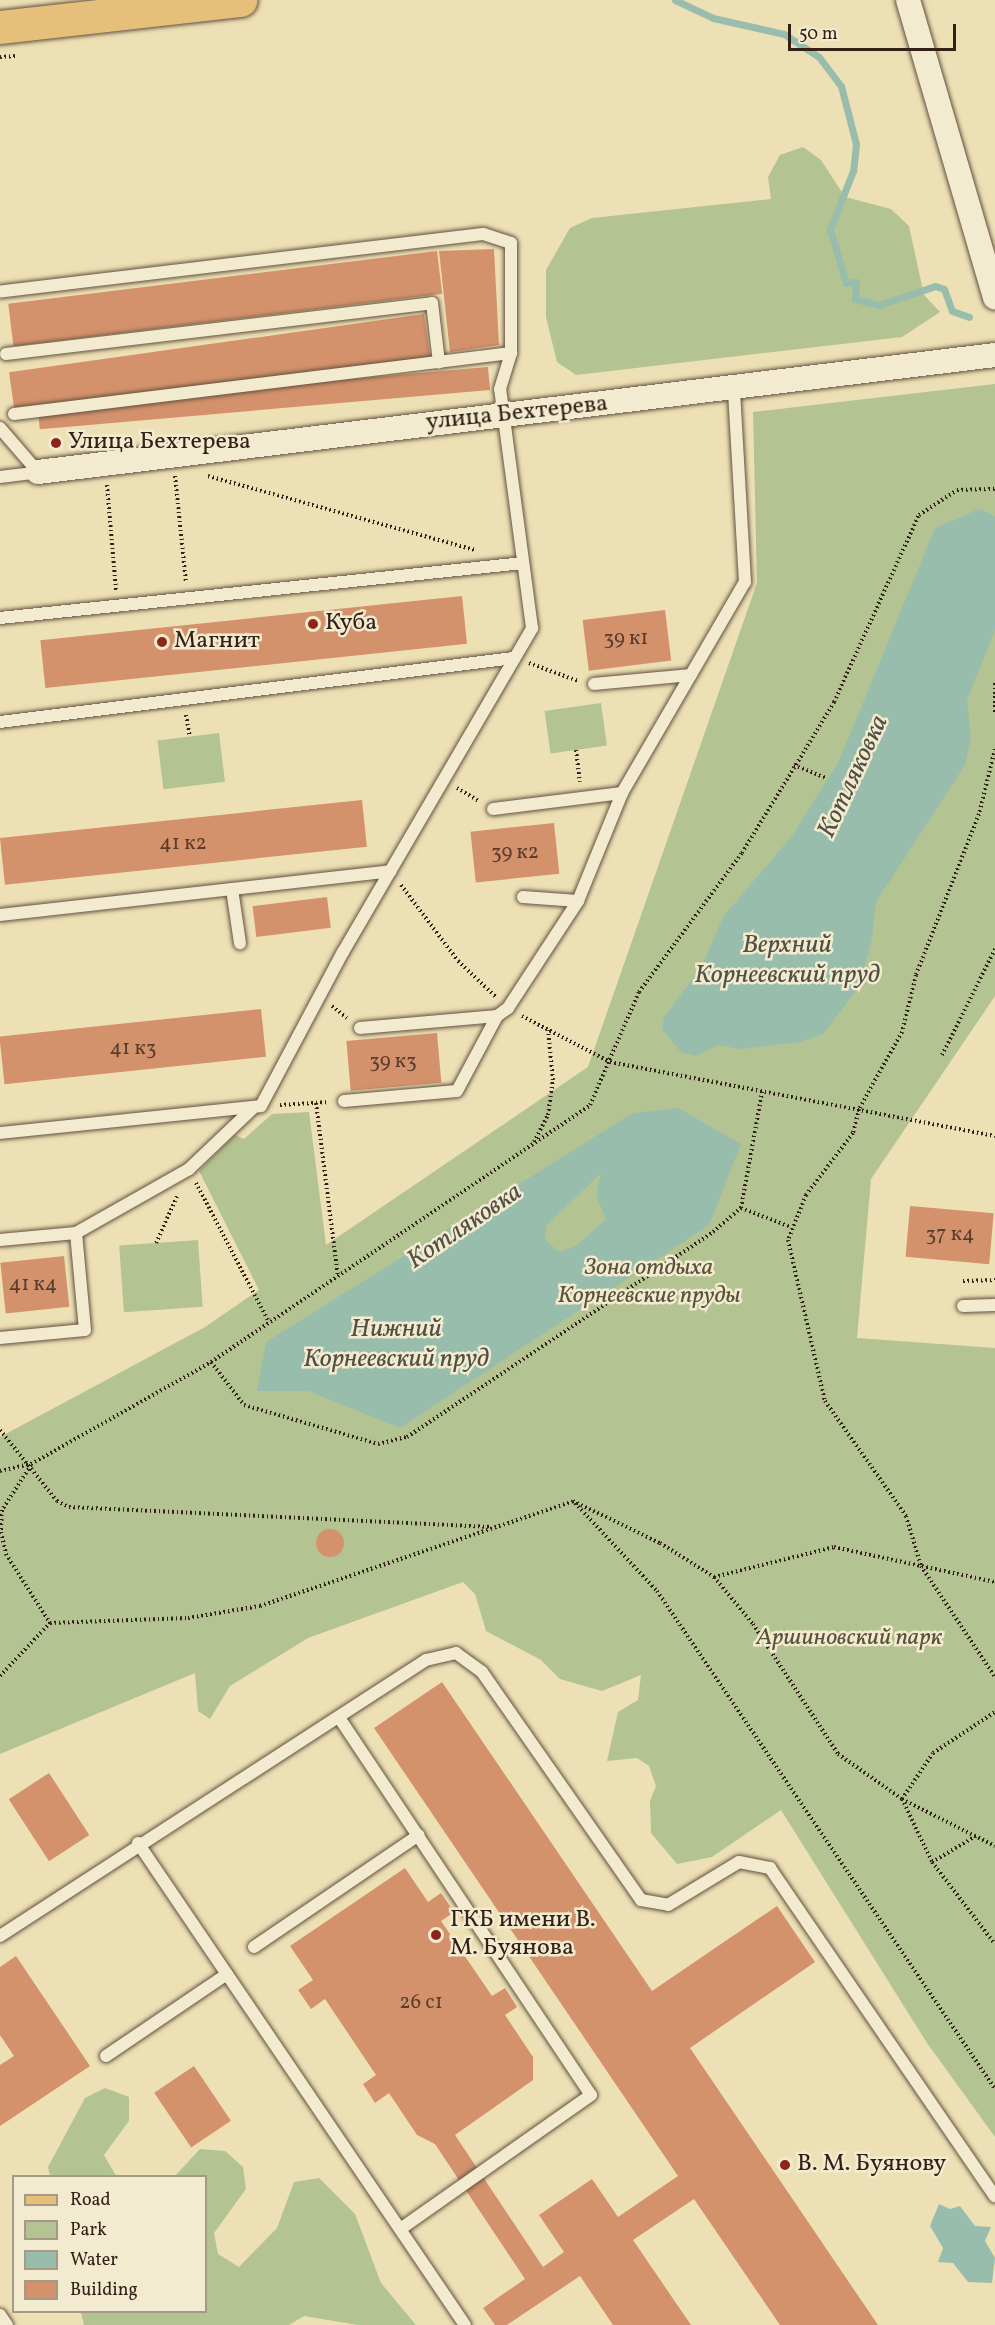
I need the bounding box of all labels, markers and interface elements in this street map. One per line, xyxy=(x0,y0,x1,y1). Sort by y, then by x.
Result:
scale bar xyxy=(791,12,959,50)
text: 50 m xyxy=(799,22,838,47)
street label: улица Бехтерева xyxy=(424,390,610,438)
place label: Улица Бехтерева xyxy=(68,429,251,457)
marker: Улица Бехтерева xyxy=(49,436,63,450)
place label: Куба xyxy=(325,610,377,638)
marker: Куба xyxy=(306,617,320,631)
house number: 39 к1 xyxy=(604,626,648,652)
place label: Магнит xyxy=(174,628,260,656)
marker: Магнит xyxy=(155,635,169,649)
water label: Котляковка xyxy=(812,711,896,843)
house number: 41 к2 xyxy=(159,831,207,857)
house number: 39 к2 xyxy=(491,840,539,866)
water label: Верхний Корнеевский пруд xyxy=(694,930,880,992)
house number: 41 к3 xyxy=(110,1036,156,1062)
house number: 39 к3 xyxy=(369,1049,417,1075)
water label: Котляковка xyxy=(402,1177,528,1277)
house number: 37 к4 xyxy=(926,1222,974,1248)
park label: Зона отдыха Корнеевские пруды xyxy=(557,1255,741,1311)
house number: 41 к4 xyxy=(9,1272,57,1298)
water label: Нижний Корнеевский пруд xyxy=(303,1314,489,1376)
park label: Аршиновский парк xyxy=(756,1625,942,1653)
place label: ГКБ имени В. М. Буянова xyxy=(450,1907,596,1963)
marker: ГКБ имени В. М. Буянова xyxy=(427,1926,445,1944)
house number: 26 с1 xyxy=(399,1990,443,2016)
place label: В. М. Буянову xyxy=(797,2151,946,2179)
marker: В. М. Буянову xyxy=(778,2158,792,2172)
legend xyxy=(12,2175,207,2313)
text: Road xyxy=(70,2188,111,2213)
text: Park xyxy=(70,2218,107,2243)
text: Water xyxy=(70,2248,118,2273)
text: Building xyxy=(70,2278,138,2303)

